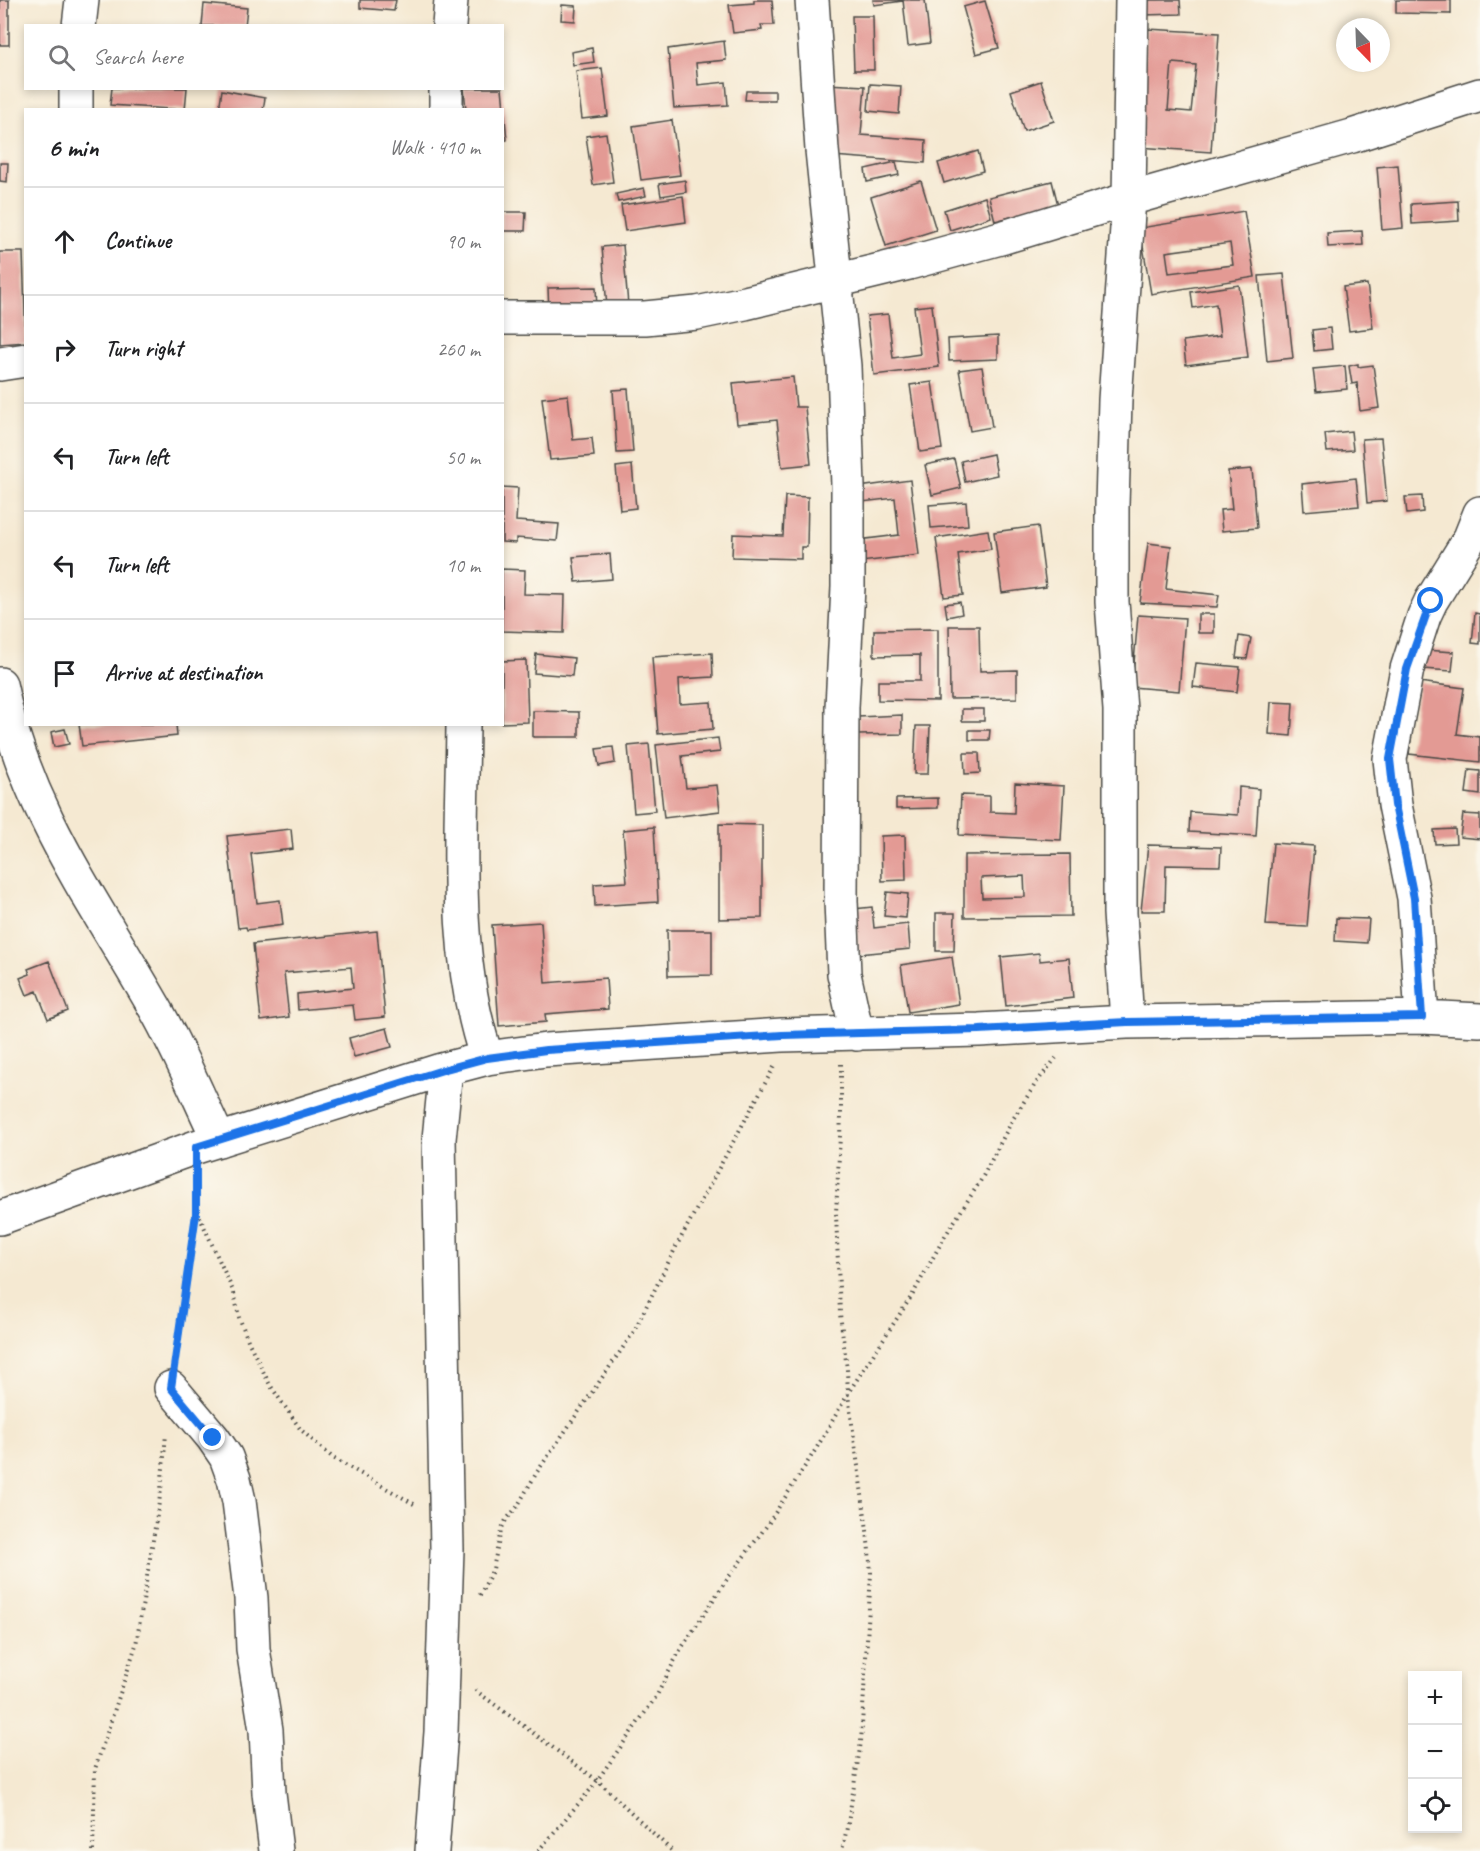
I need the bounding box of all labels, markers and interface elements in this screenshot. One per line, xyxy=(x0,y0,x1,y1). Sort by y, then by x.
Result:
north arrow xyxy=(1336,18,1390,72)
search box xyxy=(24,24,504,90)
icon: search xyxy=(45,41,78,74)
text: Search here xyxy=(93,43,183,71)
text: 6 min xyxy=(48,131,98,164)
text: Walk · 410 m xyxy=(390,135,480,160)
icon: ahead xyxy=(48,225,81,258)
text: Continue xyxy=(105,227,171,255)
text: 90 m xyxy=(446,229,480,254)
icon: right xyxy=(48,333,81,366)
text: Turn right xyxy=(105,335,182,363)
text: 260 m xyxy=(437,337,480,362)
icon: left xyxy=(48,441,81,474)
text: Turn left xyxy=(105,443,169,471)
text: 50 m xyxy=(446,445,480,470)
icon: left xyxy=(48,549,81,582)
text: Turn left xyxy=(105,551,169,579)
text: 10 m xyxy=(446,553,480,578)
route start xyxy=(1417,587,1443,613)
icon: arrive xyxy=(48,657,81,690)
text: Arrive at destination xyxy=(105,659,262,687)
route end xyxy=(199,1424,225,1450)
map controls xyxy=(1408,1671,1462,1833)
button: + xyxy=(1408,1671,1462,1725)
button: − xyxy=(1408,1725,1462,1779)
button: locate xyxy=(1408,1779,1462,1833)

